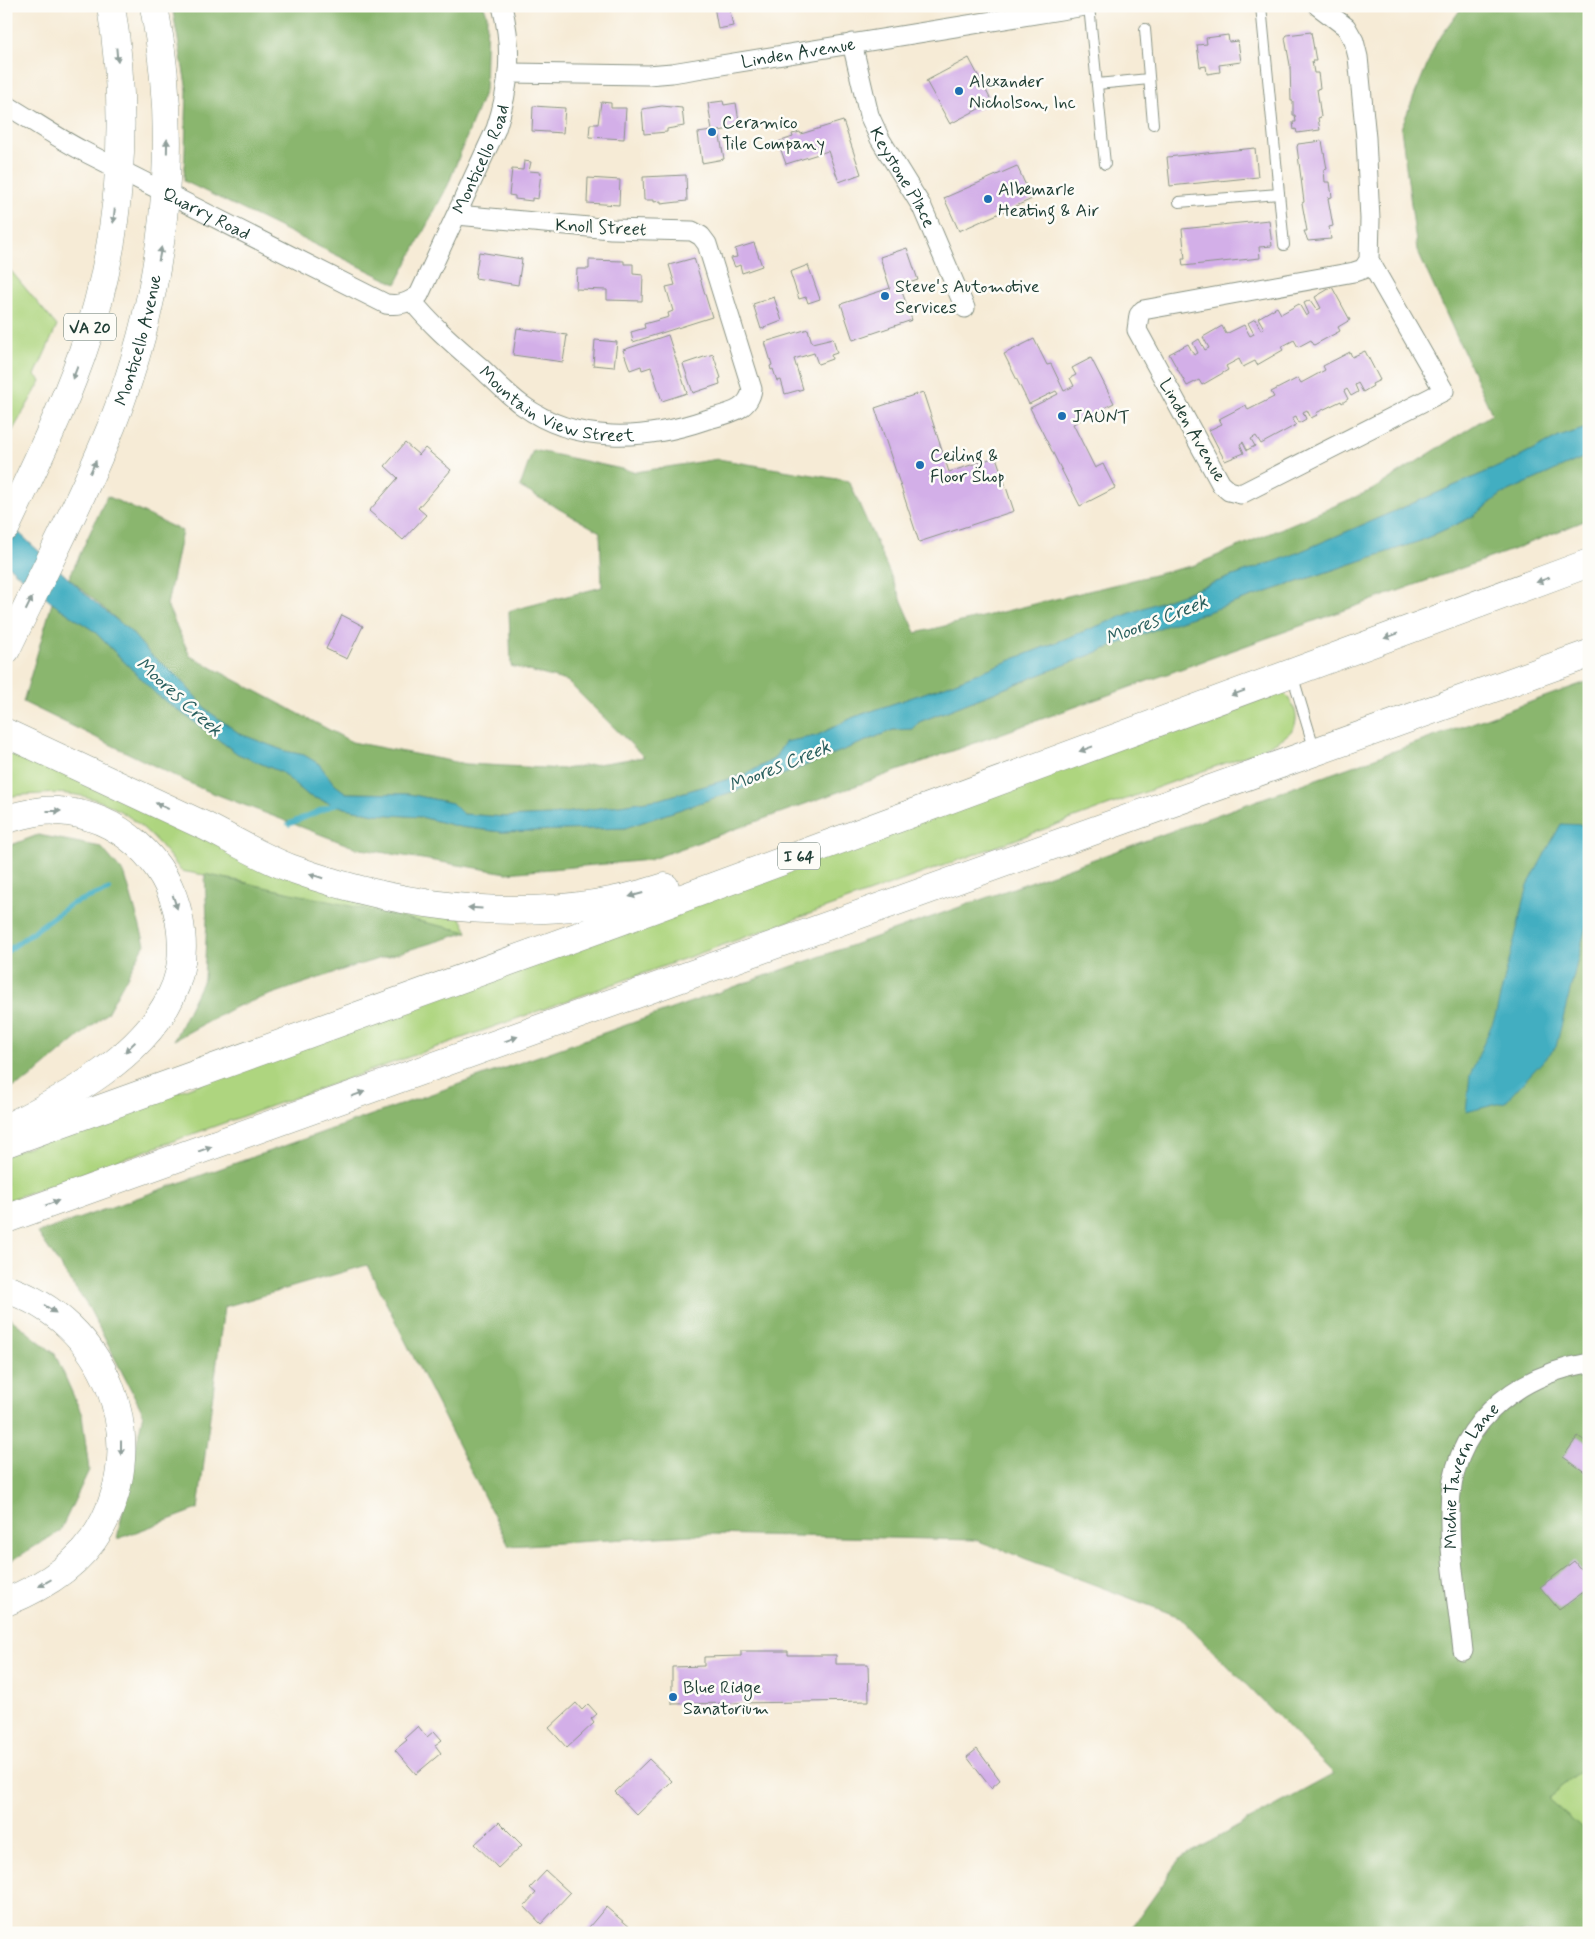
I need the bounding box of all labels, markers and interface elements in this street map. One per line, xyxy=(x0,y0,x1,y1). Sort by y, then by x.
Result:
street label: Linden Avenue xyxy=(740,32,857,75)
one-way arrow xyxy=(113,47,121,63)
place label: Alexander Nicholson, Inc xyxy=(969,70,1076,115)
marker: Alexander Nicholson, Inc xyxy=(953,85,965,97)
street label: Monticello Road xyxy=(447,102,516,218)
place label: Ceramico Tile Company xyxy=(722,111,825,156)
street label: Keystone Place xyxy=(863,123,941,232)
marker: Ceramico Tile Company xyxy=(706,126,718,138)
one-way arrow xyxy=(163,137,171,153)
place label: Albemarle Heating & Air xyxy=(998,178,1100,225)
street label: Quarry Road xyxy=(158,182,254,247)
marker: Albemarle Heating & Air xyxy=(982,193,994,205)
one-way arrow xyxy=(110,208,118,224)
street label: Knoll Street xyxy=(555,214,647,242)
one-way arrow xyxy=(156,246,164,262)
street label: Monticello Avenue xyxy=(109,273,168,409)
place label: Steve's Automotive Services xyxy=(895,275,1040,320)
marker: Steve's Automotive Services xyxy=(879,290,891,302)
road number: VA 20 xyxy=(64,314,116,341)
street label: Mountain View Street xyxy=(473,361,635,448)
one-way arrow xyxy=(71,366,79,381)
street label: Linden Avenue xyxy=(1153,375,1231,486)
place label: JAUNT xyxy=(1072,405,1130,429)
marker: JAUNT xyxy=(1056,410,1068,422)
place label: Ceiling & Floor Shop xyxy=(930,444,1005,489)
marker: Ceiling & Floor Shop xyxy=(914,459,926,471)
one-way arrow xyxy=(89,460,97,474)
one-way arrow xyxy=(1535,576,1550,584)
water label: Moores Creek xyxy=(1102,589,1212,651)
one-way arrow xyxy=(24,596,33,611)
one-way arrow xyxy=(1383,633,1398,640)
water label: Moores Creek xyxy=(131,652,228,743)
one-way arrow xyxy=(1231,690,1246,697)
water label: Moores Creek xyxy=(725,734,835,798)
one-way arrow xyxy=(1079,746,1093,754)
one-way arrow xyxy=(154,802,169,810)
one-way arrow xyxy=(46,807,62,815)
road number: I 64 xyxy=(778,842,820,869)
one-way arrow xyxy=(309,872,324,879)
one-way arrow xyxy=(629,892,644,900)
one-way arrow xyxy=(171,895,179,910)
one-way arrow xyxy=(467,904,483,912)
one-way arrow xyxy=(504,1035,519,1042)
one-way arrow xyxy=(124,1041,136,1053)
one-way arrow xyxy=(351,1090,366,1097)
one-way arrow xyxy=(198,1145,213,1152)
one-way arrow xyxy=(45,1199,60,1207)
one-way arrow xyxy=(43,1304,57,1314)
street label: Michie Tavern Lane xyxy=(1439,1398,1505,1550)
one-way arrow xyxy=(117,1440,125,1456)
one-way arrow xyxy=(37,1579,52,1587)
place label: Blue Ridge Sanatorium xyxy=(683,1676,769,1721)
marker: Blue Ridge Sanatorium xyxy=(667,1691,679,1703)

